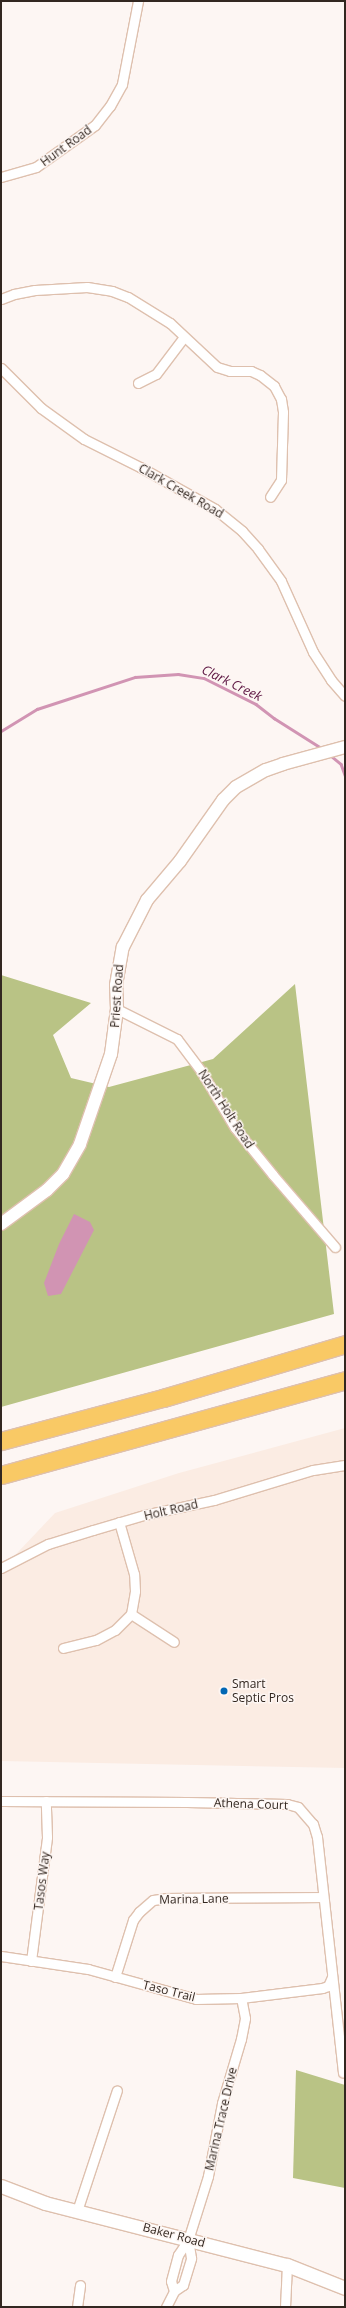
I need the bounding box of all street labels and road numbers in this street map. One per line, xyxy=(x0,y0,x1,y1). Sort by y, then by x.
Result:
street label: Hunt Road xyxy=(38,123,94,169)
street label: Clark Creek Road xyxy=(136,461,226,521)
street label: Priest Road xyxy=(108,964,126,1028)
street label: North Holt Road xyxy=(195,1067,257,1151)
street label: Holt Road xyxy=(143,1497,199,1523)
street label: Athena Court xyxy=(214,1796,288,1812)
street label: Tasos Way xyxy=(31,1851,53,1911)
street label: Marina Lane xyxy=(159,1891,229,1907)
street label: Taso Trail xyxy=(141,1978,197,2004)
street label: Marina Trace Drive xyxy=(202,2066,240,2172)
street label: Baker Road xyxy=(141,2220,207,2250)

